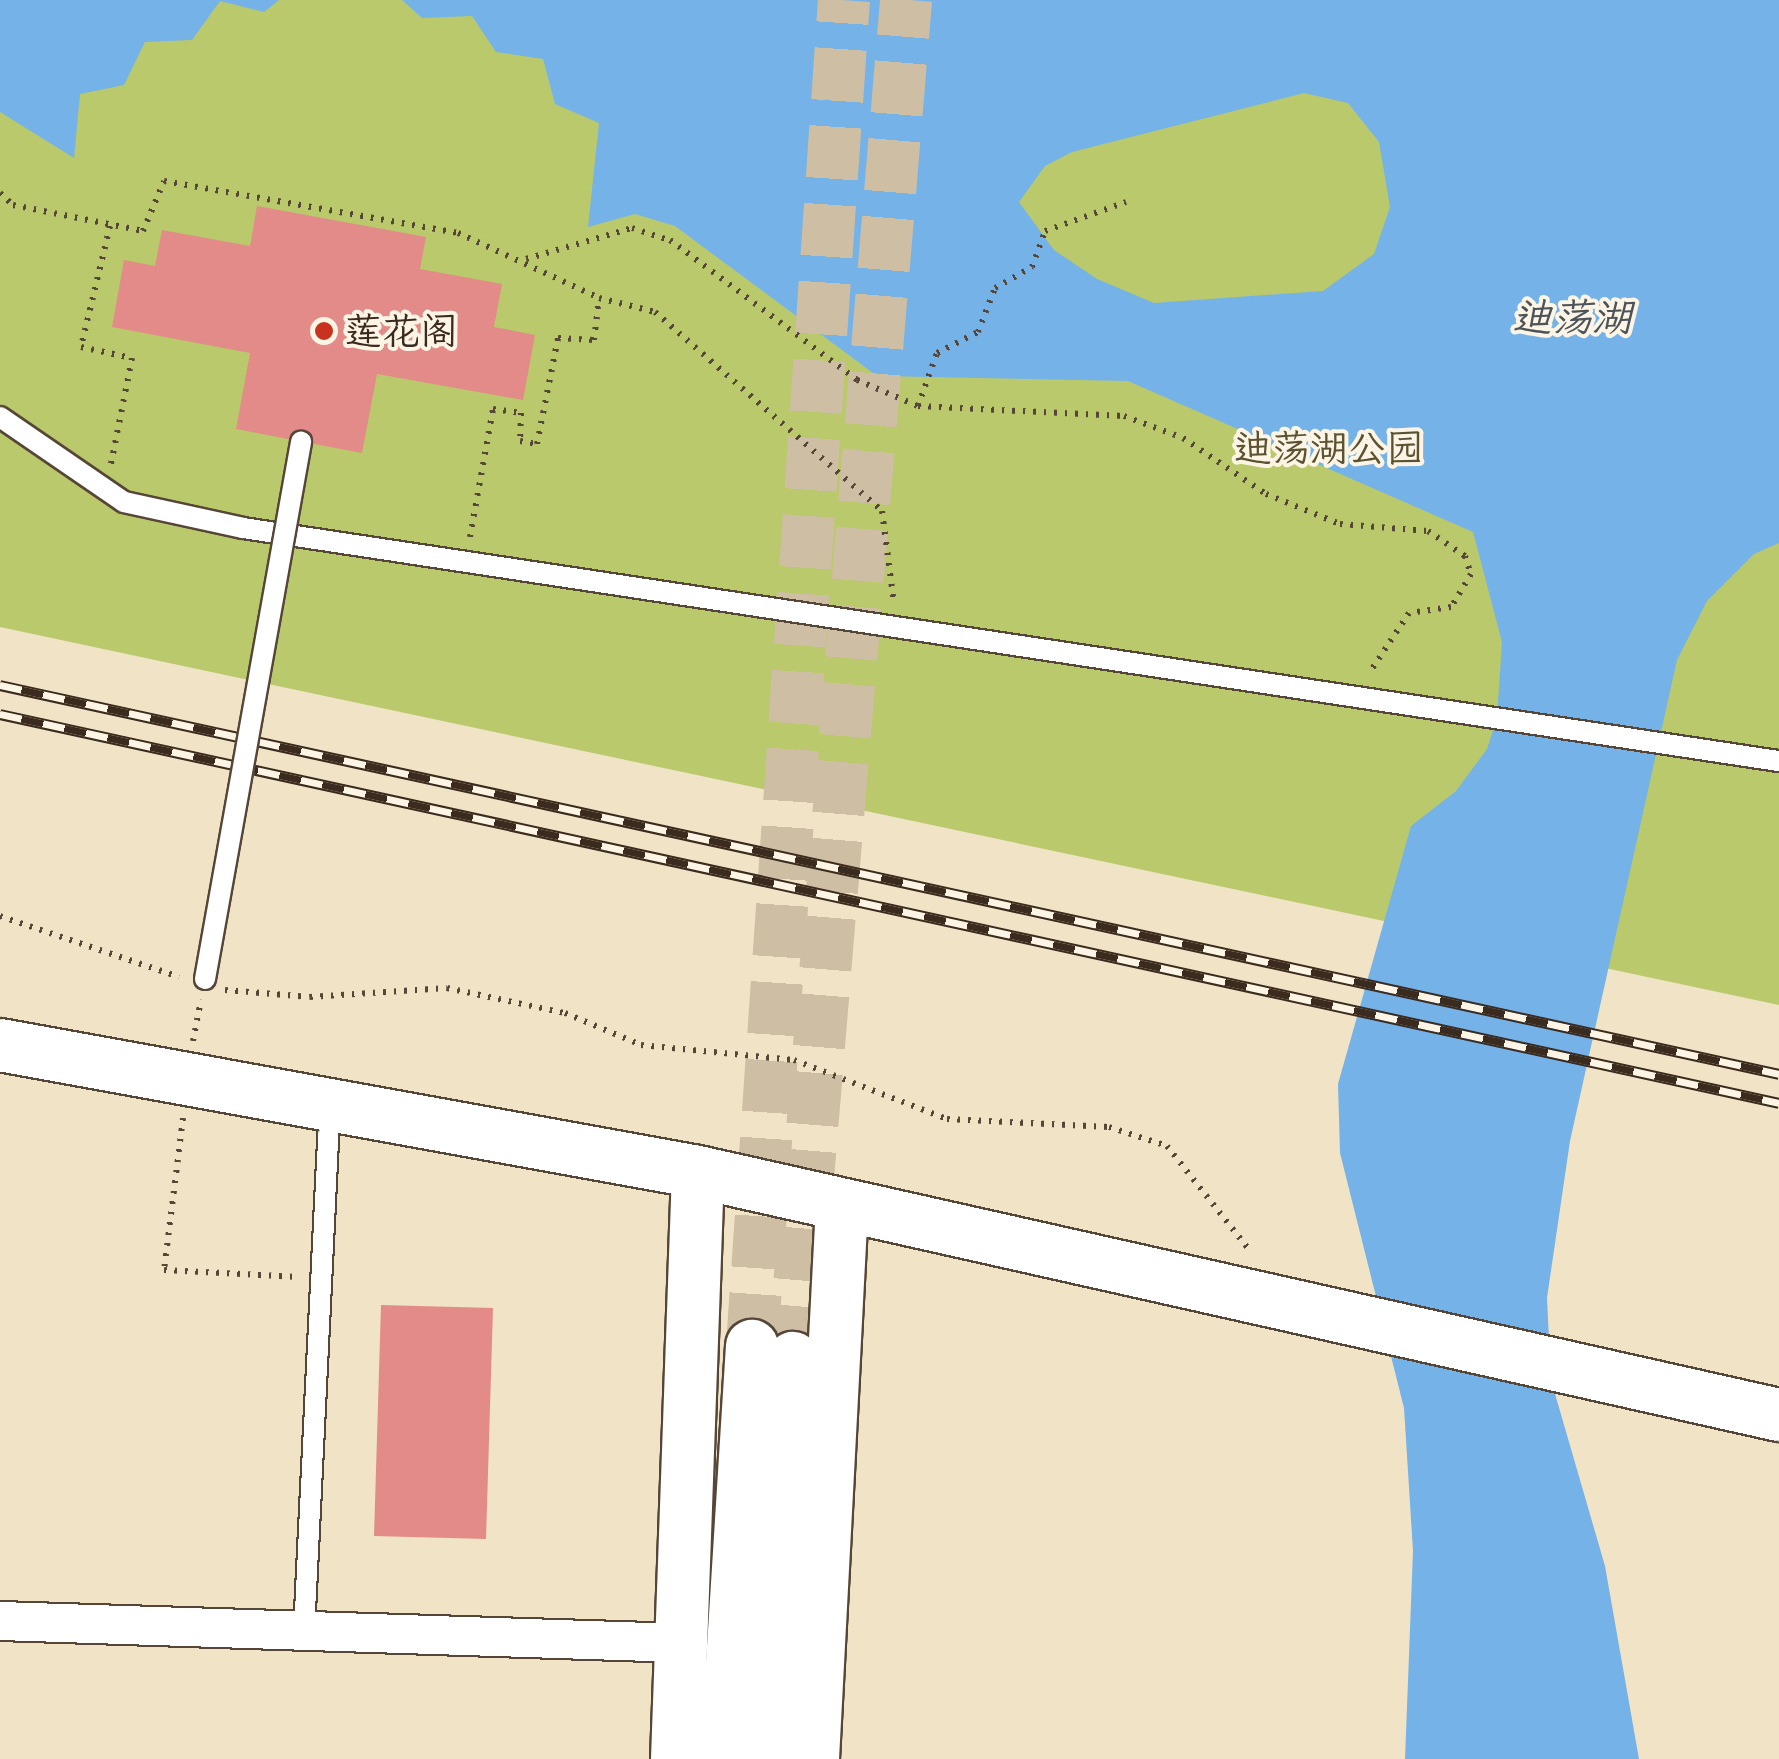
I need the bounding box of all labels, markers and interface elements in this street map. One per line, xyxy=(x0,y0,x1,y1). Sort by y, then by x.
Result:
water label: 迪荡湖 xyxy=(1512,293,1632,341)
place label: 莲花阁 xyxy=(344,308,458,354)
marker: 莲花阁 xyxy=(313,320,335,342)
park label: 迪荡湖公园 xyxy=(1234,425,1424,471)

